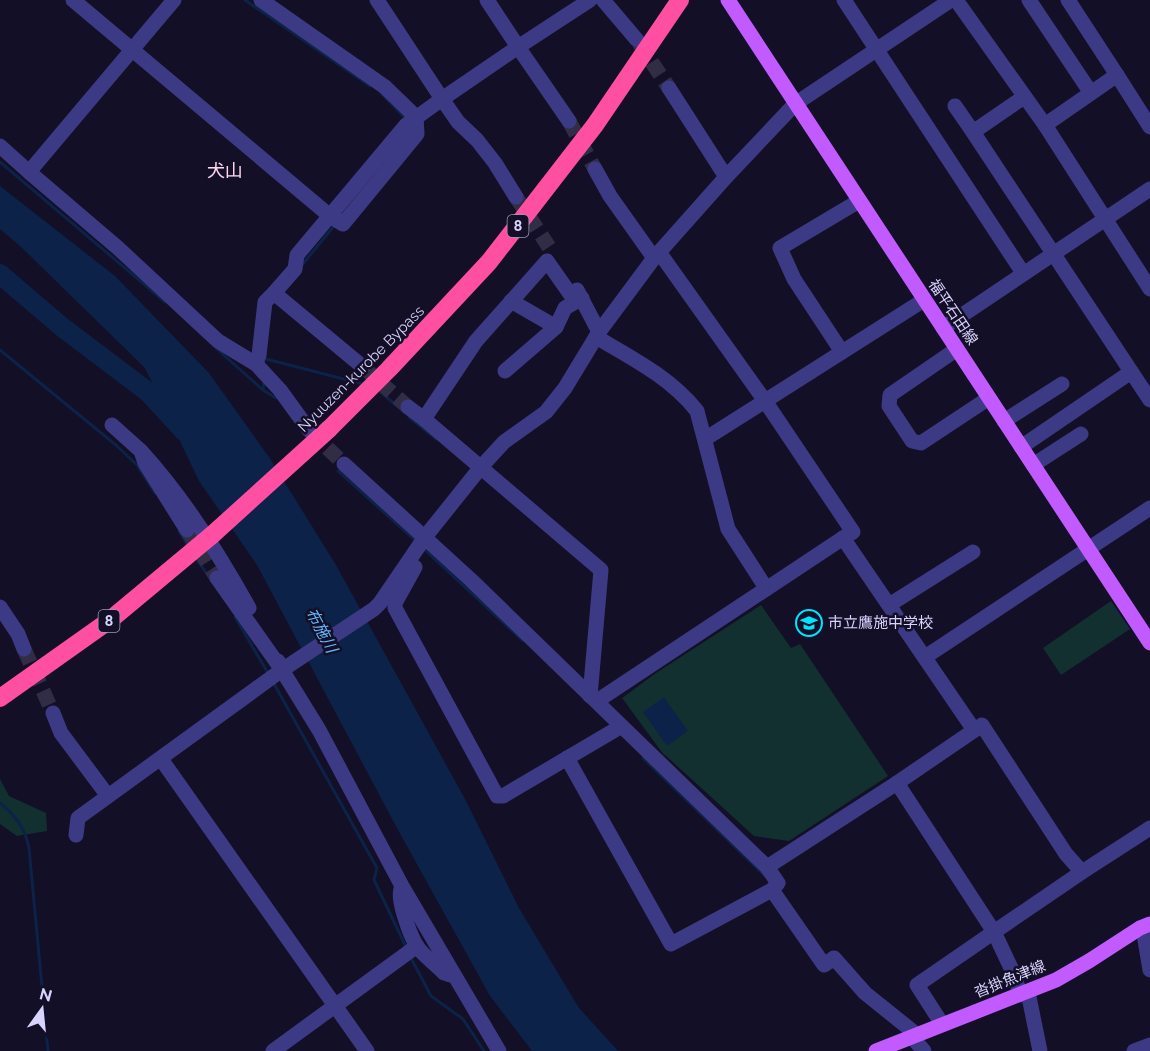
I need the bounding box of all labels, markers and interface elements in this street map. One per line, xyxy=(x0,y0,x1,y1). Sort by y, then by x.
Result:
district label: 犬山 xyxy=(207,160,243,181)
road number: 8 xyxy=(508,215,528,237)
street label: 福平石田線 xyxy=(925,276,981,348)
street label: Nyuuzen-kurobe Bypass xyxy=(294,302,428,436)
water label: 布施川 xyxy=(302,605,342,658)
school or university icon: 市立鷹施中学校 xyxy=(794,608,824,638)
road number: 8 xyxy=(98,610,120,632)
place label: 市立鷹施中学校 xyxy=(828,614,933,632)
street label: 沓掛魚津線 xyxy=(972,957,1048,1001)
north arrow xyxy=(12,979,72,1039)
text: N xyxy=(37,984,54,1006)

